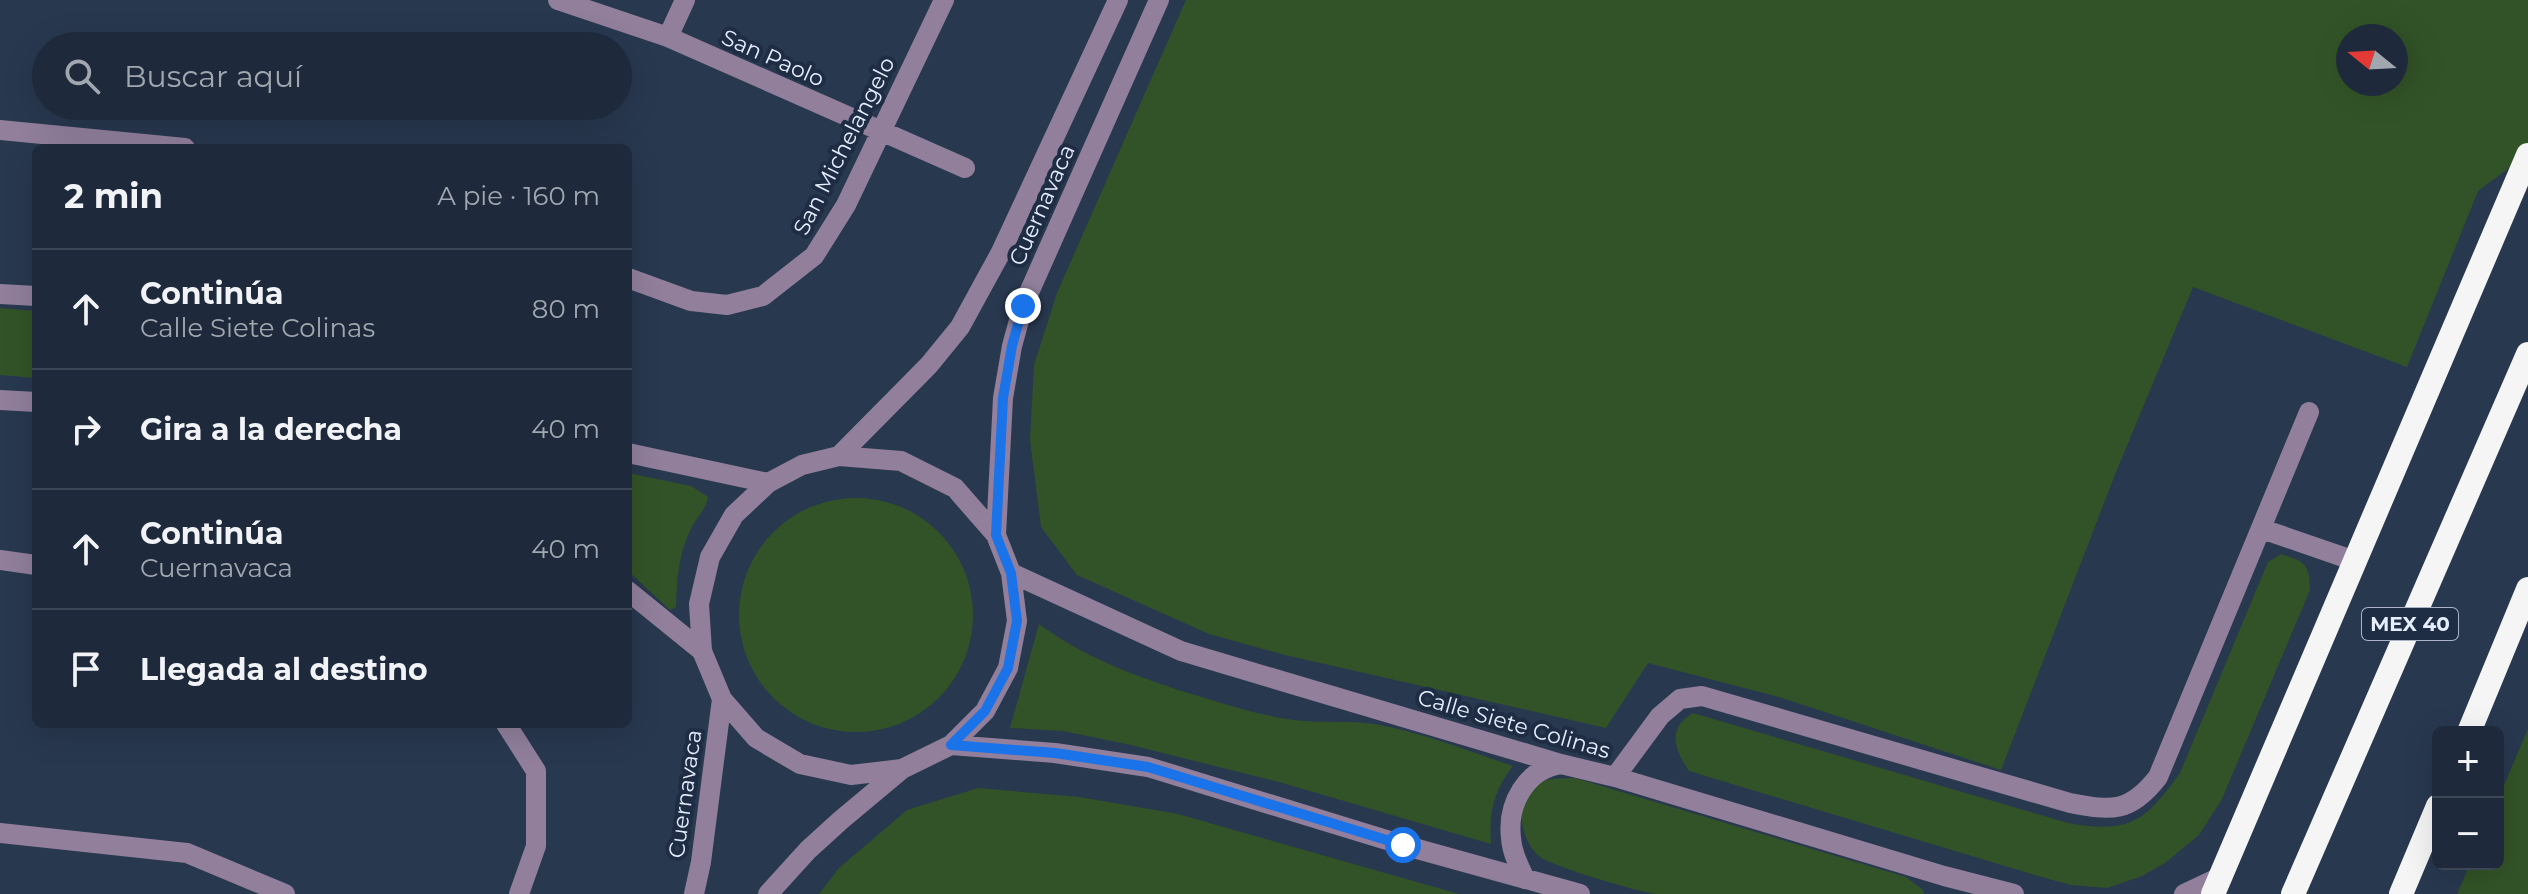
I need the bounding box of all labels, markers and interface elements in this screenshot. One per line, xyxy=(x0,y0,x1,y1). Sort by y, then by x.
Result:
street label: San Paolo xyxy=(718,23,828,93)
north arrow xyxy=(2336,24,2408,96)
search box xyxy=(32,32,632,120)
street label: San Michelangelo xyxy=(787,52,901,240)
icon: search xyxy=(60,54,104,98)
text: Buscar aquí xyxy=(124,58,302,95)
street label: Cuernavaca xyxy=(1003,140,1081,270)
text: 2 min xyxy=(64,175,163,217)
text: A pie · 160 m xyxy=(437,180,600,212)
text: Continúa xyxy=(140,275,283,312)
icon: ahead xyxy=(64,287,108,331)
route end xyxy=(1005,288,1041,324)
text: 80 m xyxy=(532,293,600,325)
text: Calle Siete Colinas xyxy=(140,312,375,344)
icon: right xyxy=(64,407,108,451)
text: Gira a la derecha xyxy=(140,411,402,448)
text: 40 m xyxy=(531,413,600,445)
text: Continúa xyxy=(140,515,283,552)
icon: ahead xyxy=(64,527,108,571)
text: 40 m xyxy=(531,533,600,565)
text: Cuernavaca xyxy=(140,552,293,584)
road number: MEX 40 xyxy=(2362,608,2458,640)
icon: arrive xyxy=(64,647,108,691)
text: Llegada al destino xyxy=(140,651,428,688)
street label: Calle Siete Colinas xyxy=(1415,684,1614,764)
map controls xyxy=(2432,726,2504,870)
button: + xyxy=(2432,726,2504,798)
street label: Cuernavaca xyxy=(663,728,707,860)
button: − xyxy=(2432,798,2504,870)
route start xyxy=(1385,827,1421,863)

